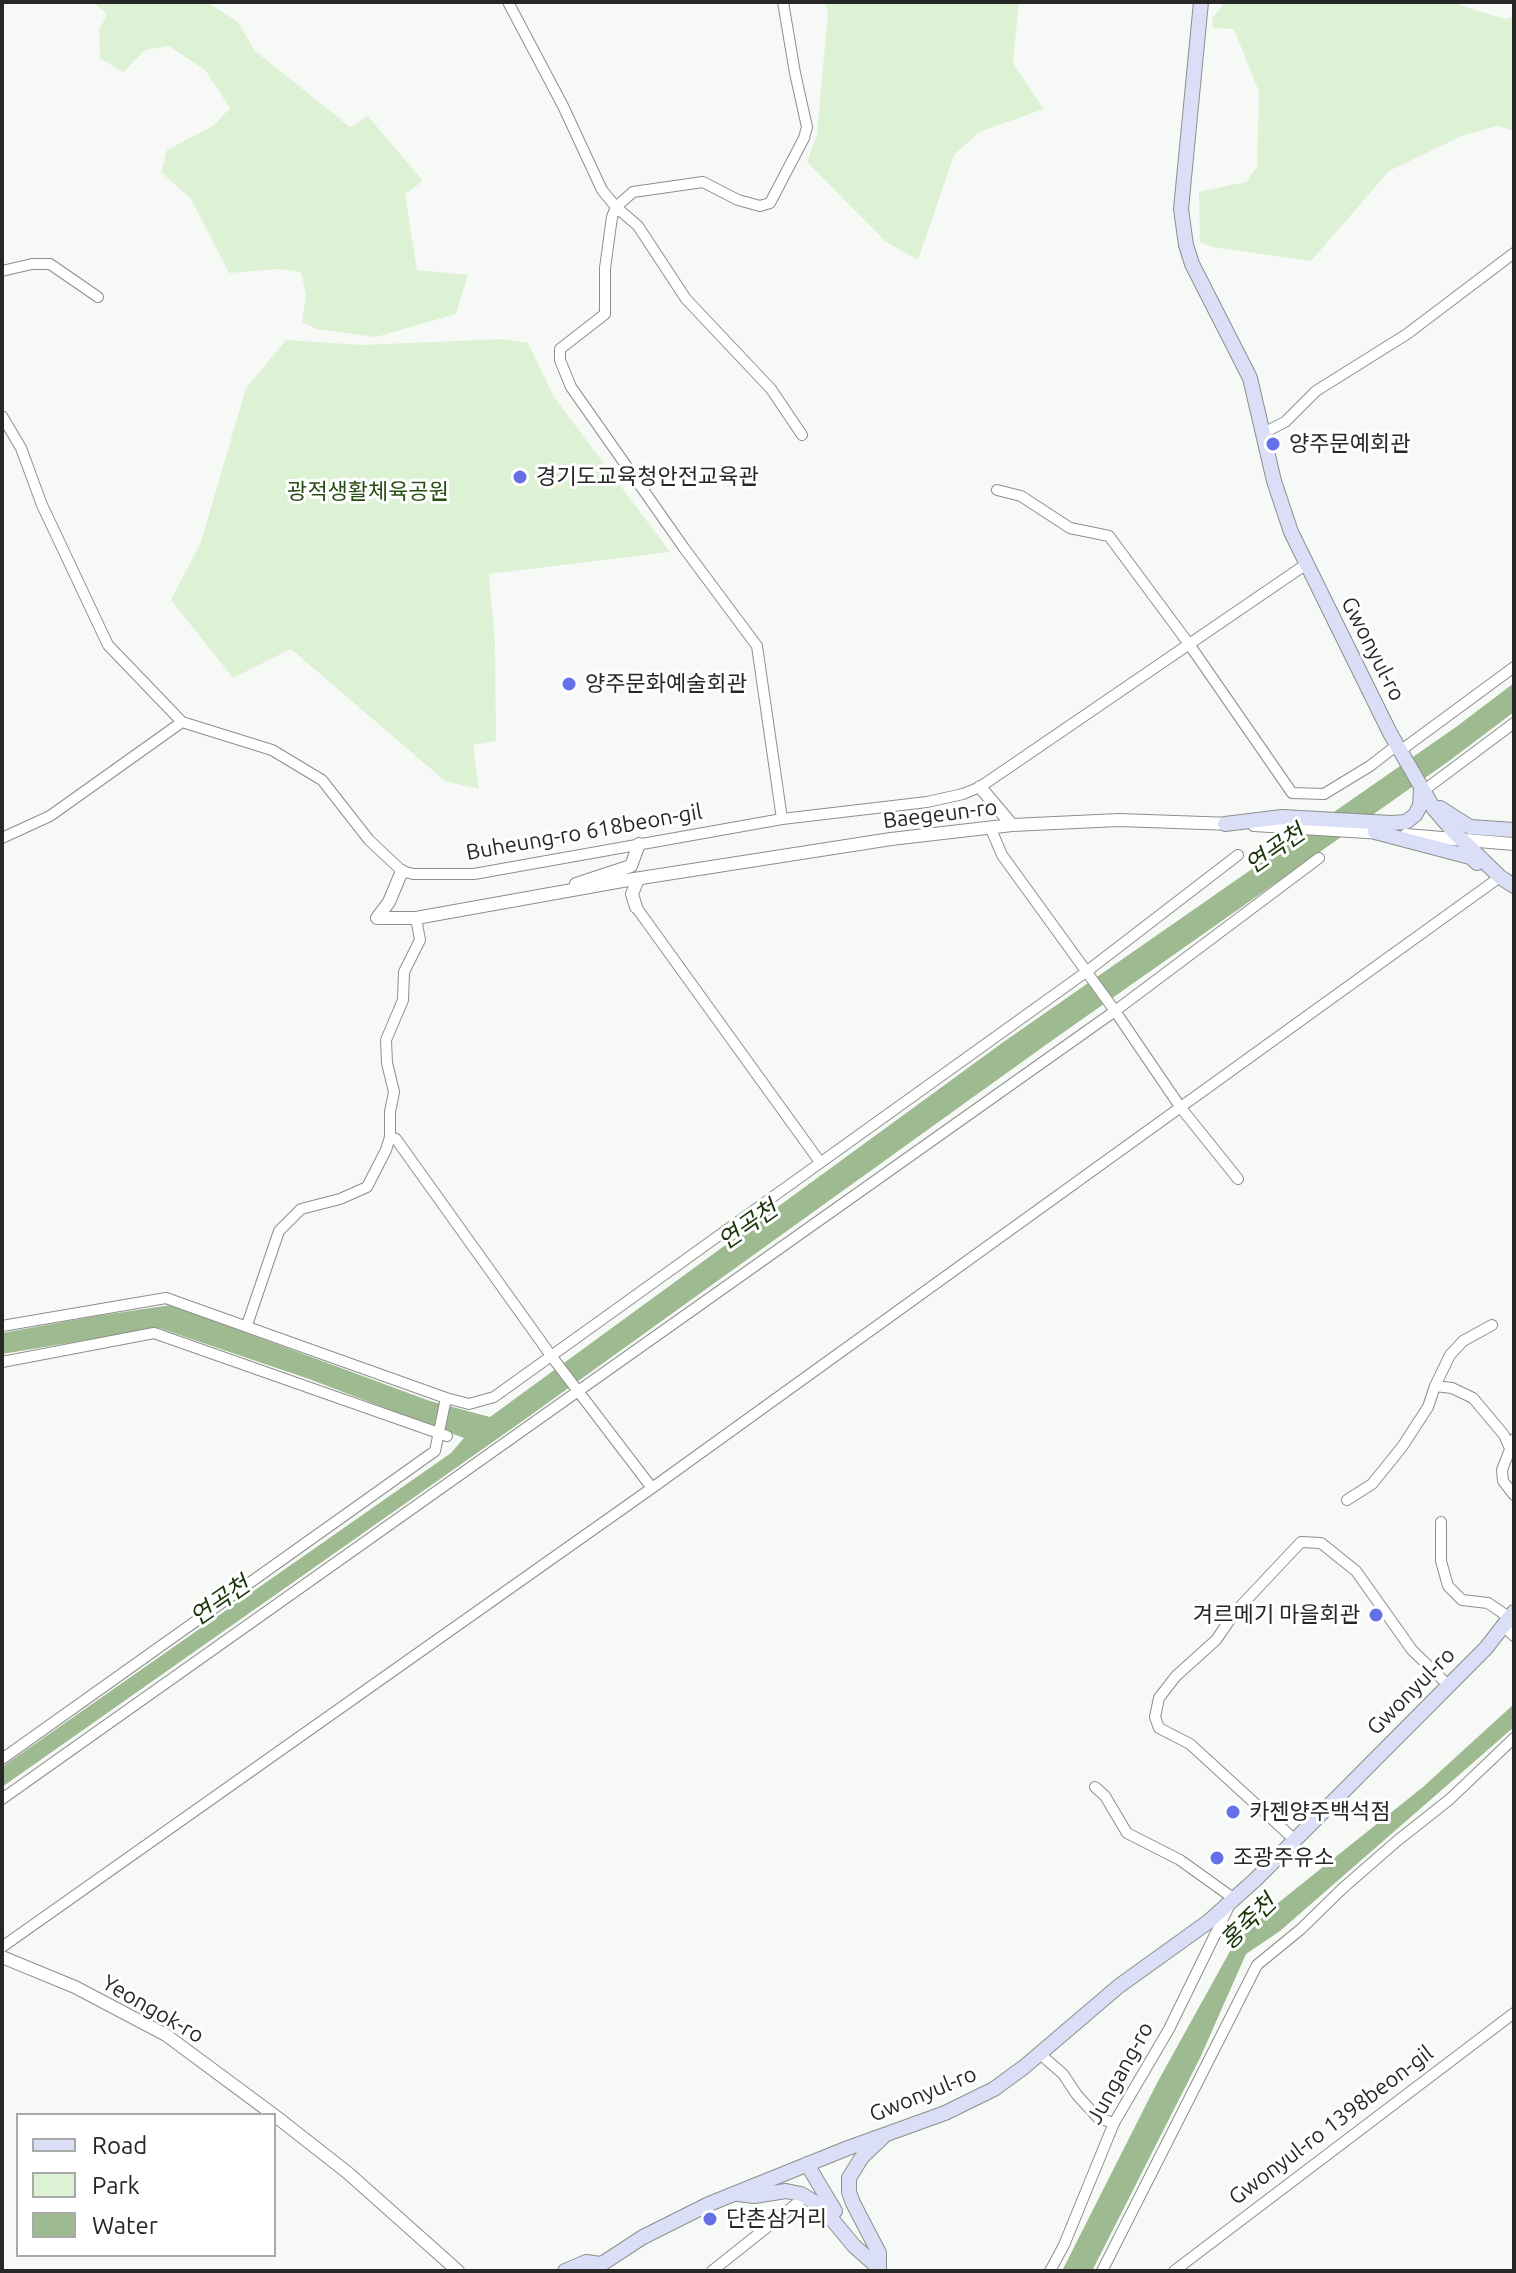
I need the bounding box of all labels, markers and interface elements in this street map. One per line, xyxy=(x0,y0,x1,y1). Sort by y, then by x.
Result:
place label: 양주문예회관 xyxy=(1289,431,1410,457)
marker: 양주문예회관 xyxy=(1264,435,1282,453)
place label: 경기도교육청안전교육관 xyxy=(536,464,759,490)
marker: 경기도교육청안전교육관 xyxy=(511,468,529,486)
park label: 광적생활체육공원 xyxy=(287,479,449,505)
street label: Gwonyul-ro xyxy=(1336,593,1410,705)
place label: 양주문화예술회관 xyxy=(585,671,747,697)
marker: 양주문화예술회관 xyxy=(560,675,578,693)
street label: Baegeun-ro xyxy=(881,794,999,834)
street label: Buheung-ro 618beon-gil xyxy=(464,798,704,866)
water label: 연곡천 xyxy=(1240,818,1310,880)
water label: 연곡천 xyxy=(713,1194,783,1256)
water label: 연곡천 xyxy=(185,1570,255,1632)
place label: 겨르메기 마을회관 xyxy=(1193,1602,1360,1628)
marker: 겨르메기 마을회관 xyxy=(1367,1606,1385,1624)
street label: Gwonyul-ro xyxy=(1362,1642,1460,1740)
place label: 카젠양주백석점 xyxy=(1249,1799,1391,1825)
marker: 카젠양주백석점 xyxy=(1224,1803,1242,1821)
place label: 조광주유소 xyxy=(1233,1845,1334,1871)
marker: 조광주유소 xyxy=(1208,1849,1226,1867)
water label: 홍죽천 xyxy=(1214,1889,1282,1955)
street label: Yeongok-ro xyxy=(97,1969,209,2049)
street label: Jungang-ro xyxy=(1081,2017,1159,2129)
street label: Gwonyul-ro 1398beon-gil xyxy=(1224,2040,1438,2210)
street label: Gwonyul-ro xyxy=(865,2061,981,2127)
legend xyxy=(16,2113,276,2257)
text: Road xyxy=(92,2132,147,2159)
text: Park xyxy=(92,2172,140,2199)
place label: 단촌삼거리 xyxy=(726,2206,827,2232)
marker: 단촌삼거리 xyxy=(701,2210,719,2228)
text: Water xyxy=(92,2212,158,2239)

